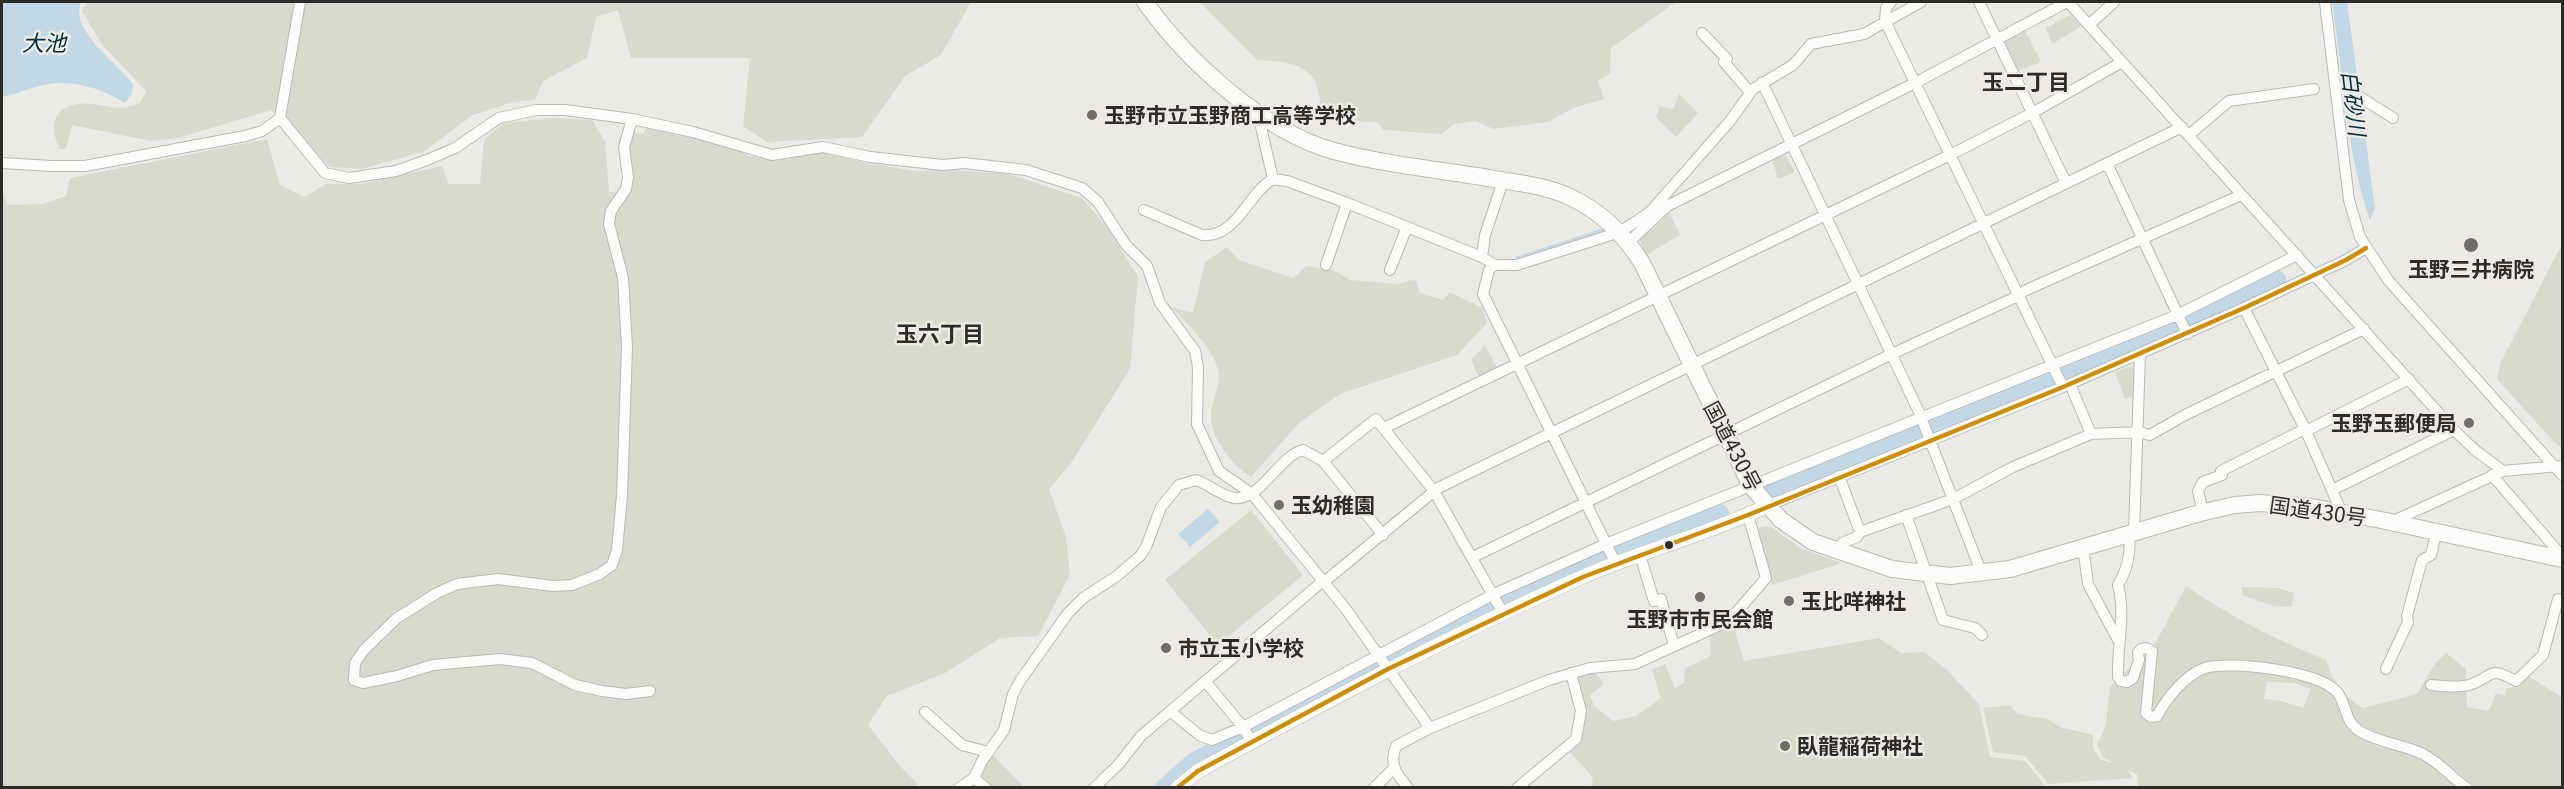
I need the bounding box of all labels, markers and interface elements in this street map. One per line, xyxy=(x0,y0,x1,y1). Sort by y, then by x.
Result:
water label: 大池 xyxy=(22,30,66,56)
district label: 玉二丁目 xyxy=(1982,69,2070,95)
water label: 白砂川 xyxy=(2337,69,2371,137)
place label: 玉野市立玉野商工高等学校 xyxy=(1104,102,1356,128)
marker: 玉野市立玉野商工高等学校 xyxy=(1085,108,1099,122)
marker: 玉野三井病院 xyxy=(2462,236,2480,254)
place label: 玉野三井病院 xyxy=(2408,256,2534,282)
district label: 玉六丁目 xyxy=(896,321,984,347)
street label: 国道430号 xyxy=(1699,397,1767,495)
place label: 玉野玉郵便局 xyxy=(2331,410,2457,436)
marker: 玉野玉郵便局 xyxy=(2462,416,2476,430)
place label: 玉幼稚園 xyxy=(1291,492,1375,518)
street label: 国道430号 xyxy=(2268,492,2368,530)
marker: 玉幼稚園 xyxy=(1272,498,1286,512)
unlabelled marker xyxy=(1663,539,1675,551)
place label: 玉比咩神社 xyxy=(1801,588,1906,614)
marker: 玉野市市民会館 xyxy=(1693,590,1707,604)
marker: 玉比咩神社 xyxy=(1782,594,1796,608)
place label: 玉野市市民会館 xyxy=(1627,606,1773,632)
place label: 市立玉小学校 xyxy=(1178,635,1304,661)
marker: 市立玉小学校 xyxy=(1159,641,1173,655)
place label: 臥龍稲荷神社 xyxy=(1797,733,1923,759)
marker: 臥龍稲荷神社 xyxy=(1778,739,1792,753)

